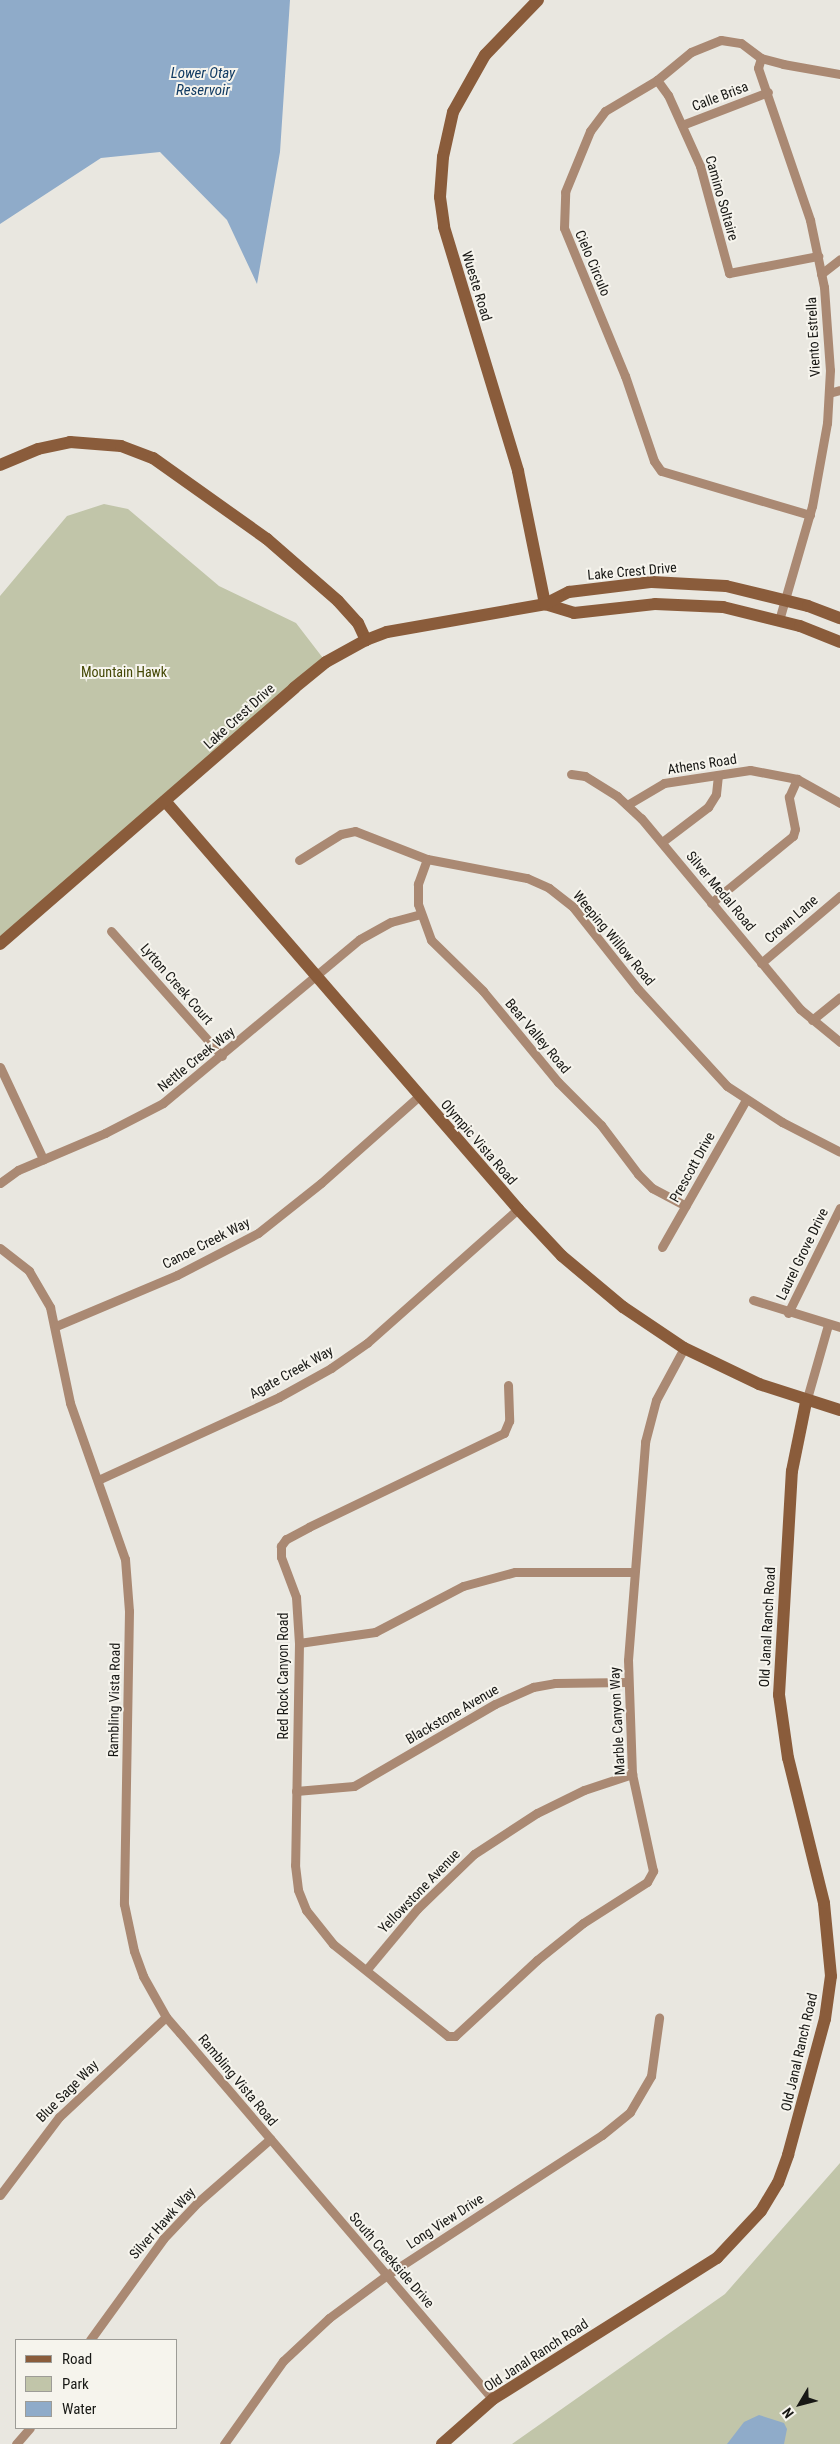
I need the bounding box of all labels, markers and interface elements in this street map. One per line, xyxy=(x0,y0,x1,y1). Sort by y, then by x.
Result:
water label: Lower Otay Reservoir xyxy=(171,64,235,99)
street label: Calle Brisa xyxy=(689,78,751,114)
street label: Camino Soltaire xyxy=(702,154,742,242)
street label: Cielo Circulo xyxy=(572,228,614,298)
street label: Wueste Road xyxy=(458,249,496,323)
street label: Viento Estrella xyxy=(803,297,823,377)
street label: Lake Crest Drive xyxy=(587,559,677,583)
park label: Mountain Hawk xyxy=(81,664,167,680)
street label: Lake Crest Drive xyxy=(200,680,278,752)
street label: Athens Road xyxy=(666,750,738,778)
street label: Silver Medal Road xyxy=(683,848,759,934)
street label: Weeping Willow Road xyxy=(570,887,658,989)
street label: Crown Lane xyxy=(761,891,821,947)
street label: Lytton Creek Court xyxy=(137,940,217,1028)
street label: Bear Valley Road xyxy=(502,995,574,1077)
street label: Nettle Creek Way xyxy=(154,1023,238,1095)
street label: Olympic Vista Road xyxy=(437,1096,521,1188)
street label: Prescott Drive xyxy=(666,1129,718,1205)
street label: Laurel Grove Drive xyxy=(772,1205,832,1303)
street label: Canoe Creek Way xyxy=(159,1214,253,1272)
street label: Agate Creek Way xyxy=(246,1342,336,1402)
street label: Old Janal Ranch Road xyxy=(755,1566,779,1688)
street label: Red Rock Canyon Road xyxy=(275,1613,291,1739)
street label: Rambling Vista Road xyxy=(105,1643,123,1757)
street label: Marble Canyon Way xyxy=(606,1666,628,1776)
street label: Blackstone Avenue xyxy=(402,1681,502,1747)
street label: Yellowstone Avenue xyxy=(375,1845,463,1937)
street label: Old Janal Ranch Road xyxy=(777,1991,821,2113)
street label: Rambling Vista Road xyxy=(195,2031,281,2129)
street label: Blue Sage Way xyxy=(32,2056,102,2126)
street label: Silver Hawk Way xyxy=(125,2184,199,2262)
street label: Long View Drive xyxy=(403,2190,487,2252)
street label: South Creekside Drive xyxy=(346,2209,438,2311)
street label: Old Janal Ranch Road xyxy=(481,2315,591,2395)
legend xyxy=(15,2339,178,2429)
text: Road xyxy=(62,2350,92,2368)
text: Park xyxy=(62,2375,89,2393)
north arrow xyxy=(775,2379,825,2429)
text: Water xyxy=(62,2400,96,2418)
text: N xyxy=(779,2405,797,2421)

